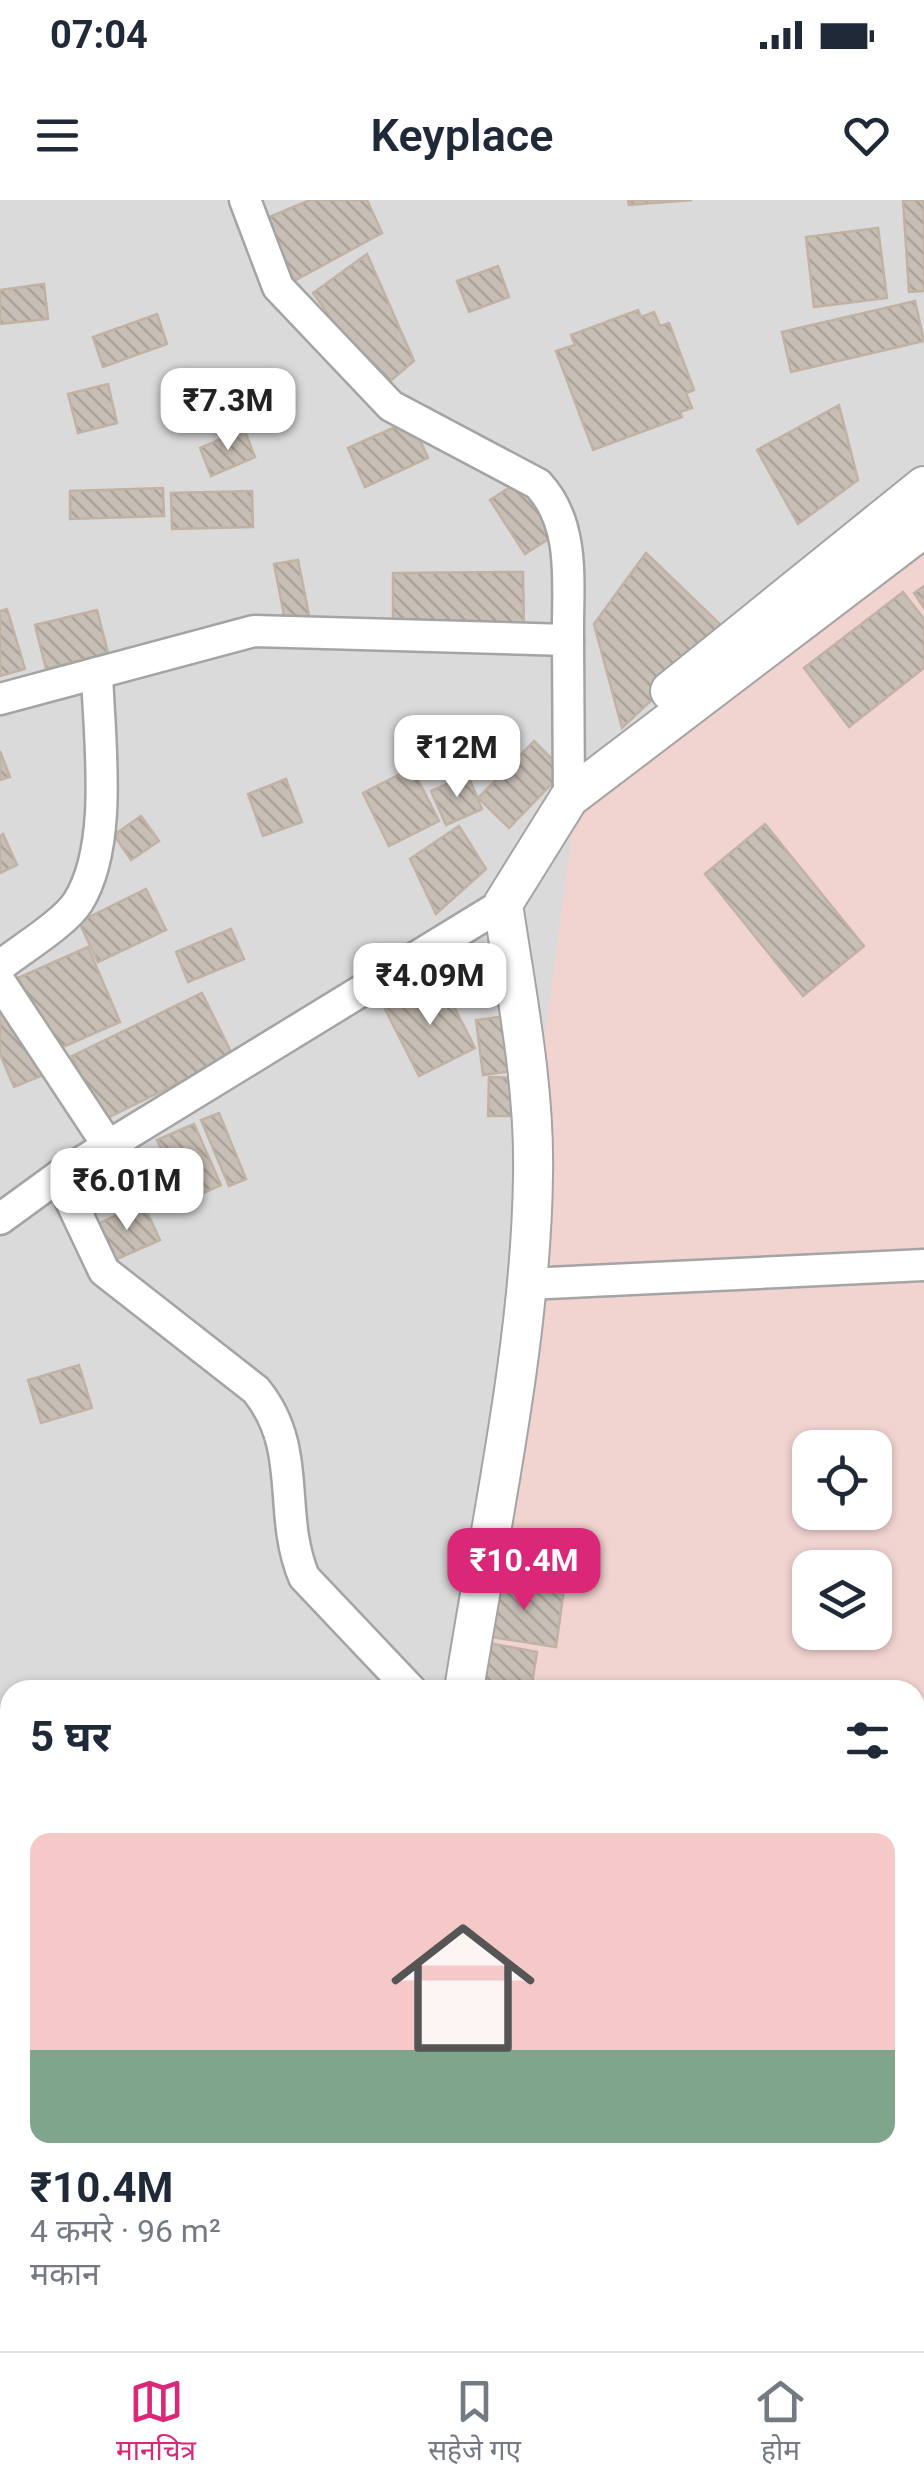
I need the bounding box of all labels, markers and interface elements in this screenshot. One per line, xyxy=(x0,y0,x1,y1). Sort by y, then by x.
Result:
text: 07:04 xyxy=(50,13,148,57)
icon: menu xyxy=(30,108,85,163)
icon: heart xyxy=(839,108,894,163)
text: Keyplace xyxy=(370,109,554,162)
pin: ₹7.3M xyxy=(158,368,298,453)
text: ₹7.3M xyxy=(183,381,273,419)
pin: ₹12M xyxy=(398,715,516,800)
text: ₹12M xyxy=(416,728,498,766)
pin: ₹4.09M xyxy=(349,943,511,1028)
text: ₹4.09M xyxy=(375,956,485,994)
pin: ₹6.01M xyxy=(46,1148,208,1233)
text: ₹6.01M xyxy=(72,1161,182,1199)
map controls xyxy=(792,1430,892,1650)
button: locate xyxy=(792,1430,892,1530)
pin: ₹10.4M xyxy=(443,1528,605,1613)
text: ₹10.4M xyxy=(469,1541,579,1579)
button: layers xyxy=(792,1550,892,1650)
text: 5 घर xyxy=(30,1712,110,1761)
icon: filters xyxy=(840,1713,895,1768)
icon: home xyxy=(373,1898,553,2078)
text: ₹10.4M xyxy=(30,2163,173,2212)
text: 4 कमरे · 96 m² xyxy=(30,2212,221,2250)
text: मकान xyxy=(30,2255,100,2293)
tab: मानचित्र xyxy=(116,2374,196,2471)
tab: सहेजे गए xyxy=(428,2374,521,2471)
tab: होम xyxy=(753,2374,808,2471)

